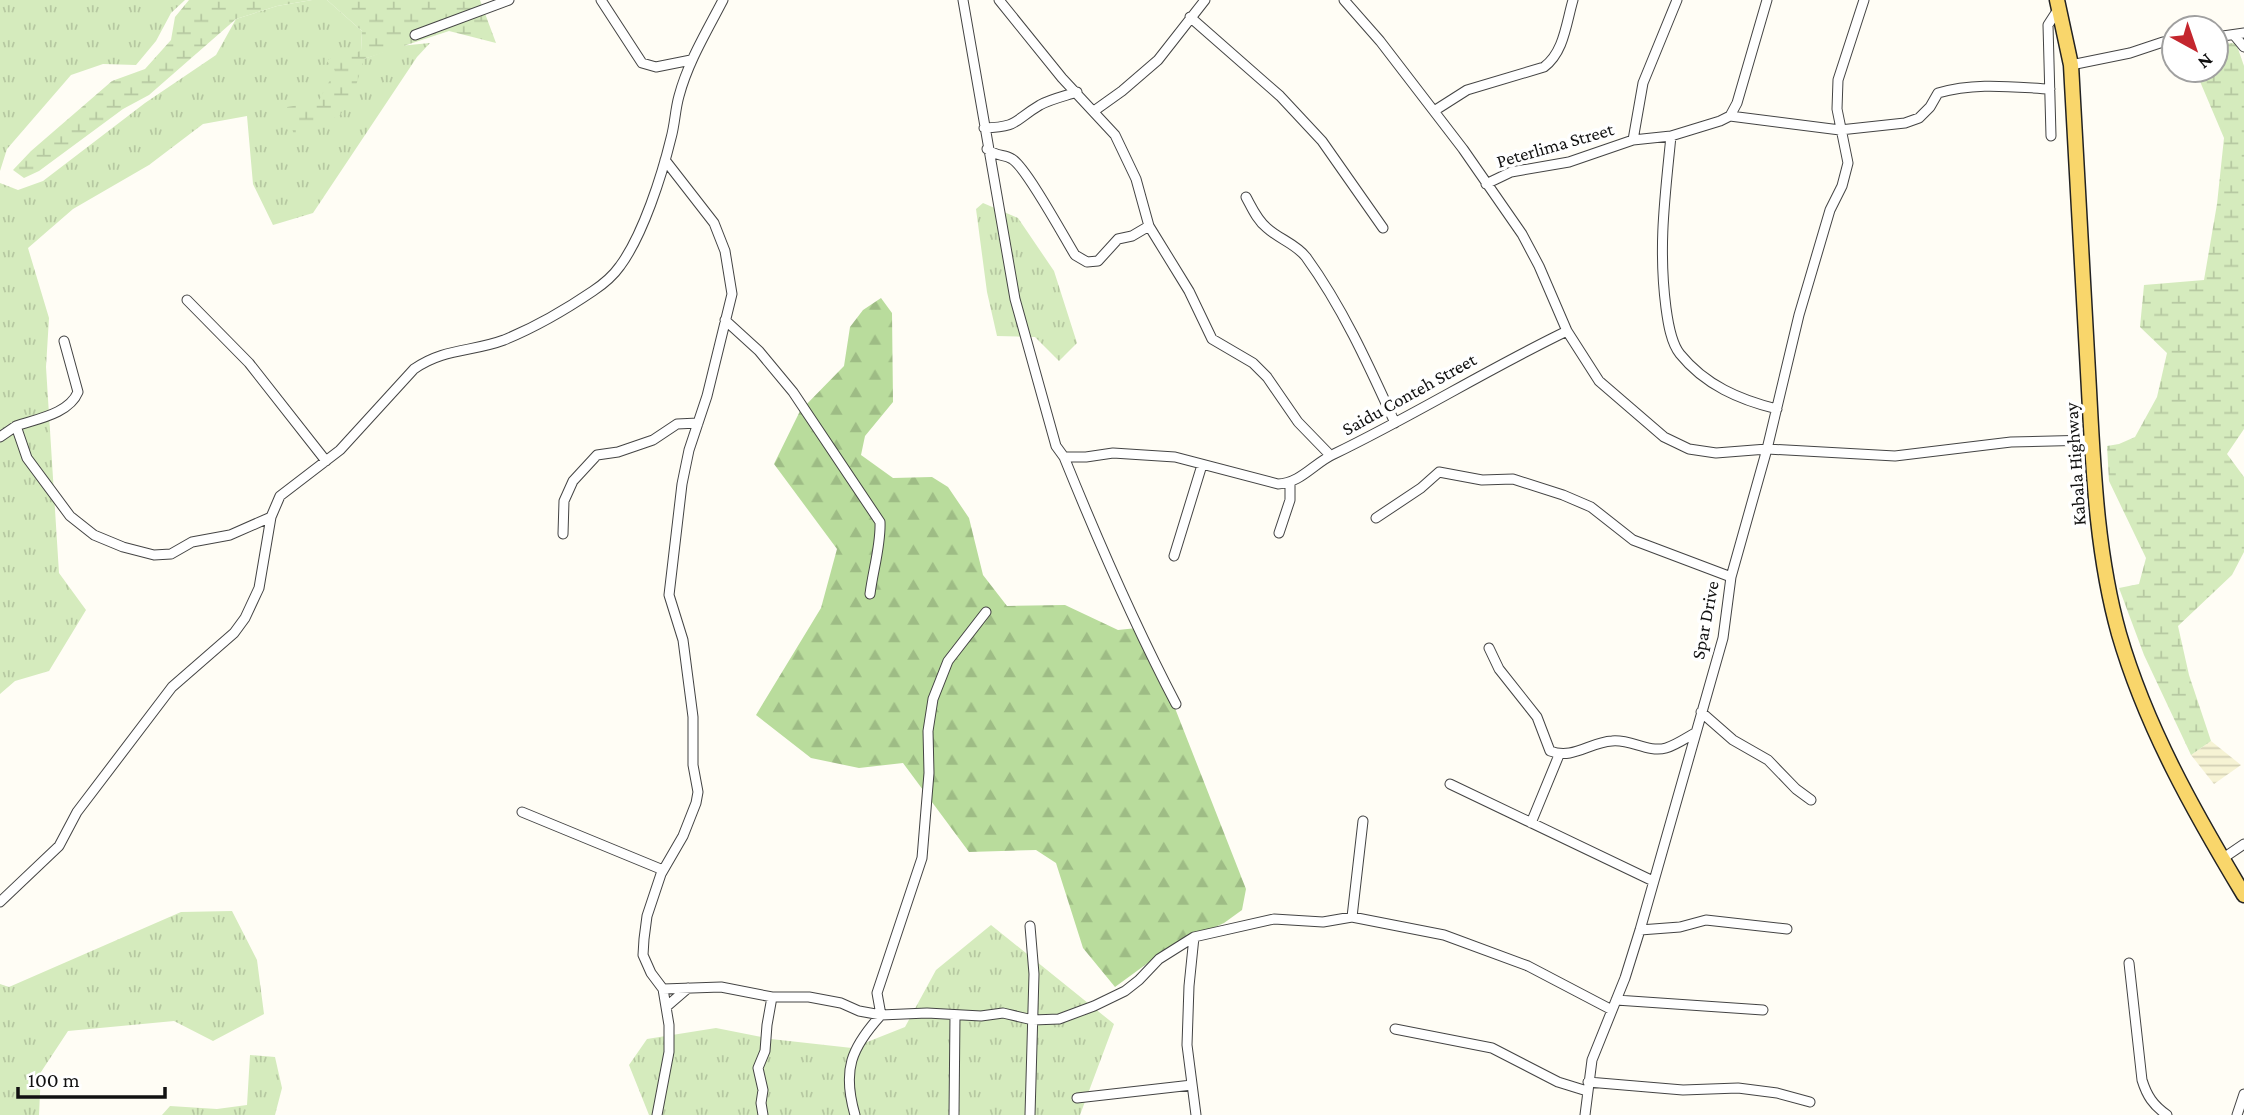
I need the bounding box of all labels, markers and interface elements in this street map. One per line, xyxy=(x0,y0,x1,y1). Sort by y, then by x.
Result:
north arrow xyxy=(2160,14,2230,84)
text: N xyxy=(2194,49,2217,74)
street label: Peterlima Street xyxy=(1494,118,1617,172)
street label: Saidu Conteh Street xyxy=(1338,348,1480,440)
street label: Kabala Highway xyxy=(2060,401,2090,526)
street label: Spar Drive xyxy=(1687,579,1723,661)
scale bar xyxy=(18,1056,164,1100)
text: 100 m xyxy=(28,1068,80,1092)

